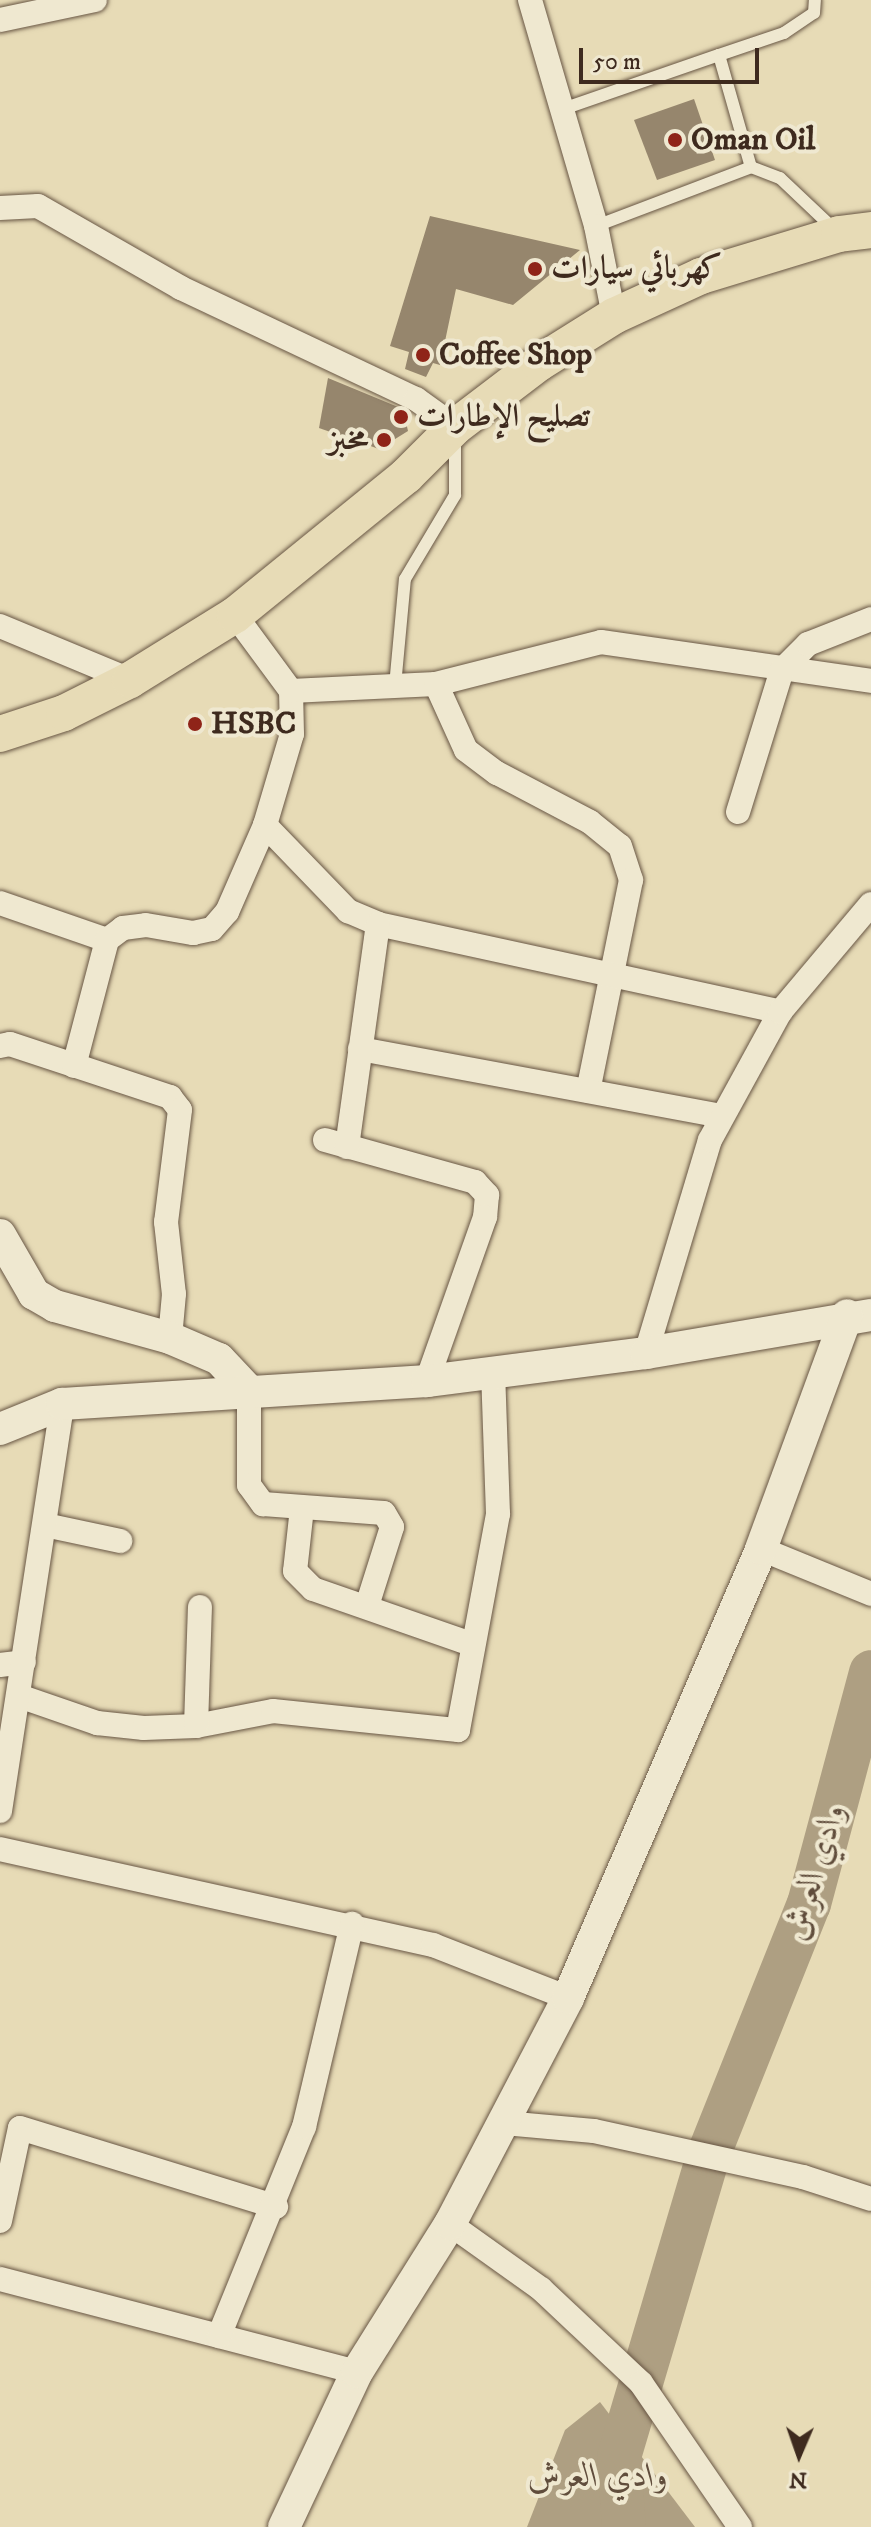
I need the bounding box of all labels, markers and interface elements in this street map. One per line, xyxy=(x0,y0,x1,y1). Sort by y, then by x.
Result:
scale bar xyxy=(583,32,763,82)
text: 50 m xyxy=(593,47,641,77)
place label: Oman Oil xyxy=(691,121,815,159)
marker: Oman Oil xyxy=(666,131,684,149)
place label: كهربائي سيارات xyxy=(551,250,722,288)
marker: كهربائي سيارات xyxy=(526,260,544,278)
place label: Coffee Shop xyxy=(439,336,592,374)
marker: Coffee Shop xyxy=(414,346,432,364)
place label: تصليح الإطارات xyxy=(417,398,590,436)
marker: تصليح الإطارات xyxy=(392,408,410,426)
place label: مخبز xyxy=(328,421,368,459)
marker: مخبز xyxy=(375,431,393,449)
place label: HSBC xyxy=(211,705,296,743)
marker: HSBC xyxy=(186,715,204,733)
water label: وادي العرش xyxy=(775,1799,855,1945)
north arrow xyxy=(759,2415,839,2495)
water label: وادي العرش xyxy=(528,2457,668,2497)
text: N xyxy=(789,2466,808,2493)

